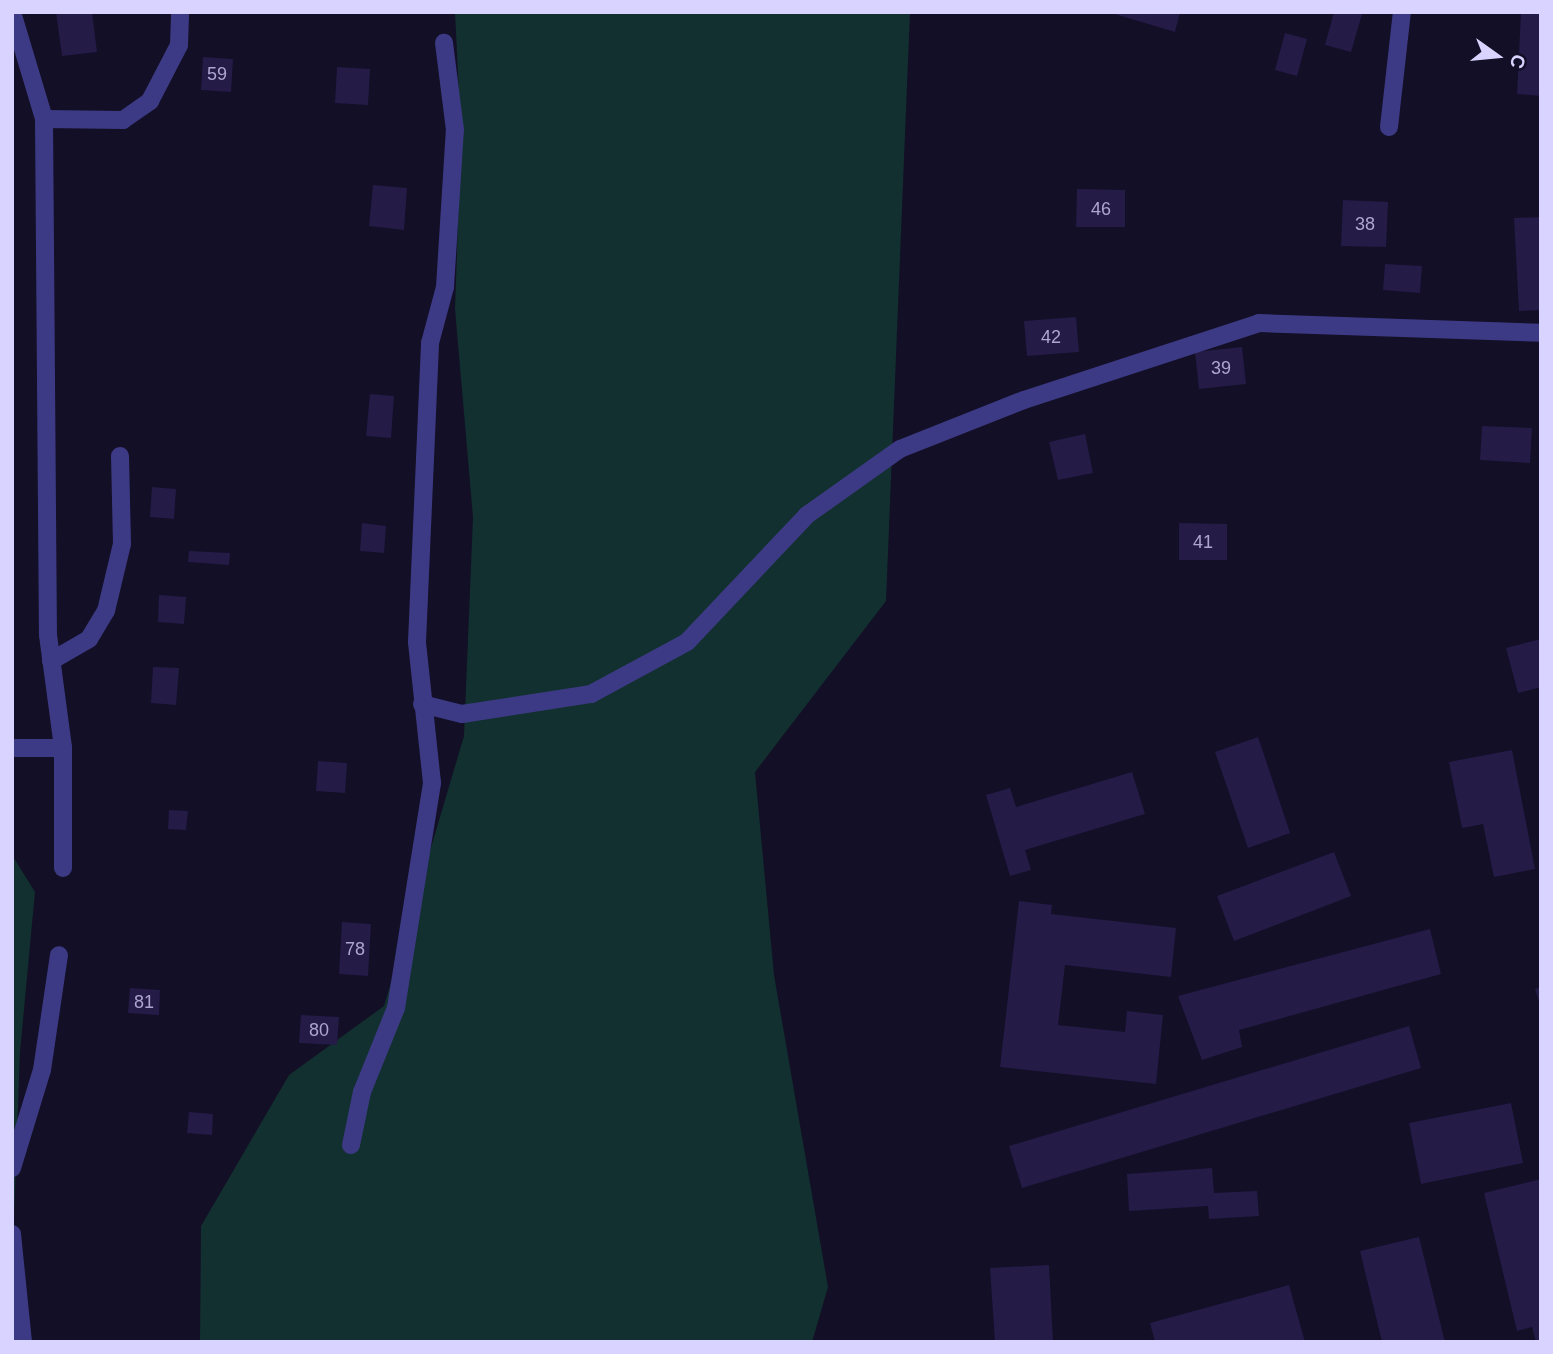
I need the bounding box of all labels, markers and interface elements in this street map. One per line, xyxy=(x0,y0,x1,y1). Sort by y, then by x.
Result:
north arrow xyxy=(1462,21,1532,91)
text: С xyxy=(1506,52,1530,71)
house number: 59 xyxy=(207,63,227,85)
house number: 46 xyxy=(1091,198,1111,220)
house number: 38 xyxy=(1355,213,1375,235)
house number: 42 xyxy=(1041,326,1061,348)
house number: 39 xyxy=(1211,357,1231,379)
house number: 41 xyxy=(1193,531,1213,553)
house number: 78 xyxy=(345,938,365,960)
house number: 81 xyxy=(134,991,154,1013)
house number: 80 xyxy=(309,1019,329,1041)

